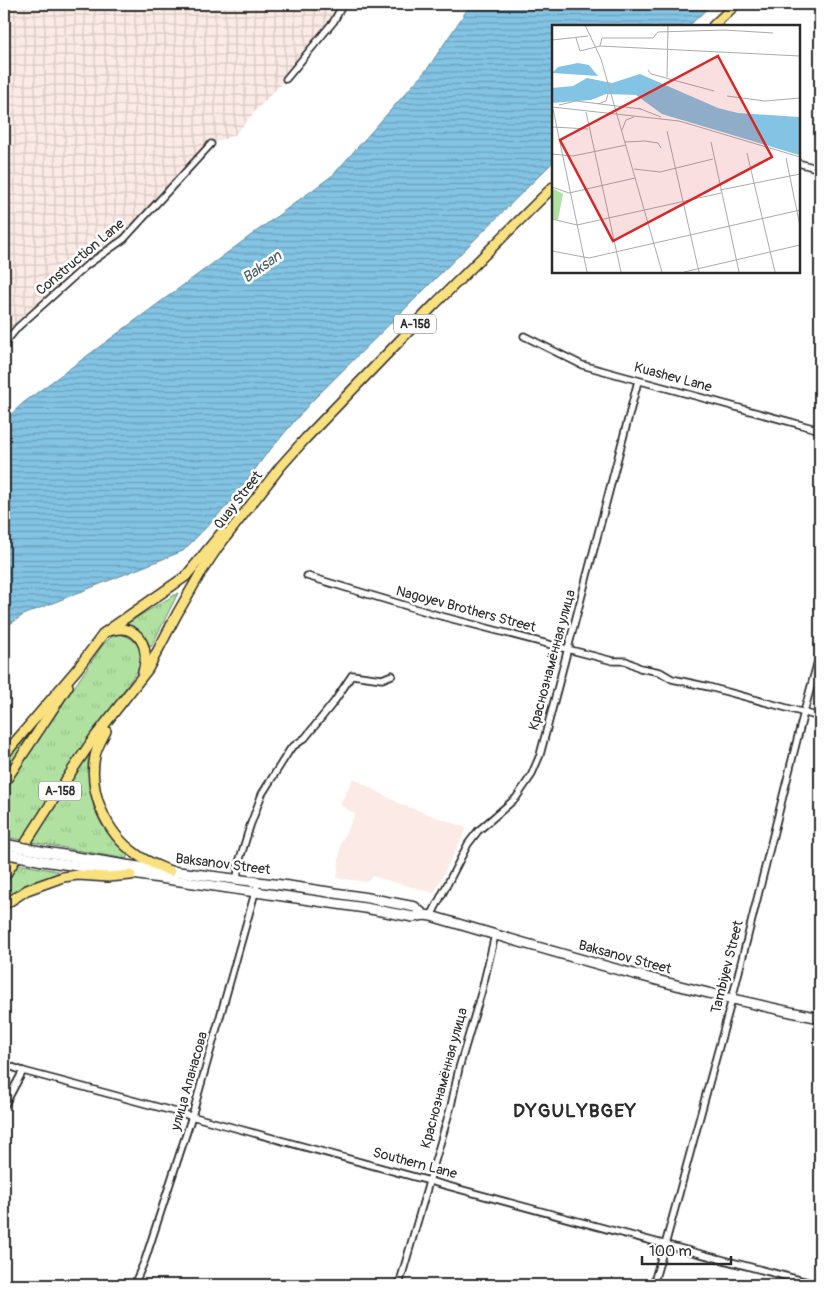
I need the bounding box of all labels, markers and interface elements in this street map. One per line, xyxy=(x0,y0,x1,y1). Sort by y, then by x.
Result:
inset map xyxy=(552,25,799,272)
street label: Construction Lane xyxy=(32,215,128,299)
water label: Baksan xyxy=(239,246,286,287)
road number: А-158 xyxy=(394,314,436,334)
street label: Kuashev Lane xyxy=(632,358,714,396)
street label: Quay Street xyxy=(210,467,266,532)
street label: Nagoyev Brothers Street xyxy=(394,582,538,636)
street label: Краснознамённая улица xyxy=(525,588,579,732)
road number: А-158 xyxy=(39,781,81,800)
street label: Baksanov Street xyxy=(174,850,272,878)
street label: Tambiyev Street xyxy=(707,918,747,1015)
street label: Baksanov Street xyxy=(577,936,674,978)
street label: Краснознамённая улица xyxy=(417,1006,471,1150)
street label: улица Апанасова xyxy=(166,1030,211,1133)
district label: DYGULYBGEY xyxy=(513,1099,637,1123)
street label: Southern Lane xyxy=(371,1144,459,1182)
scale bar xyxy=(642,1234,730,1266)
text: 100 m xyxy=(649,1242,692,1261)

